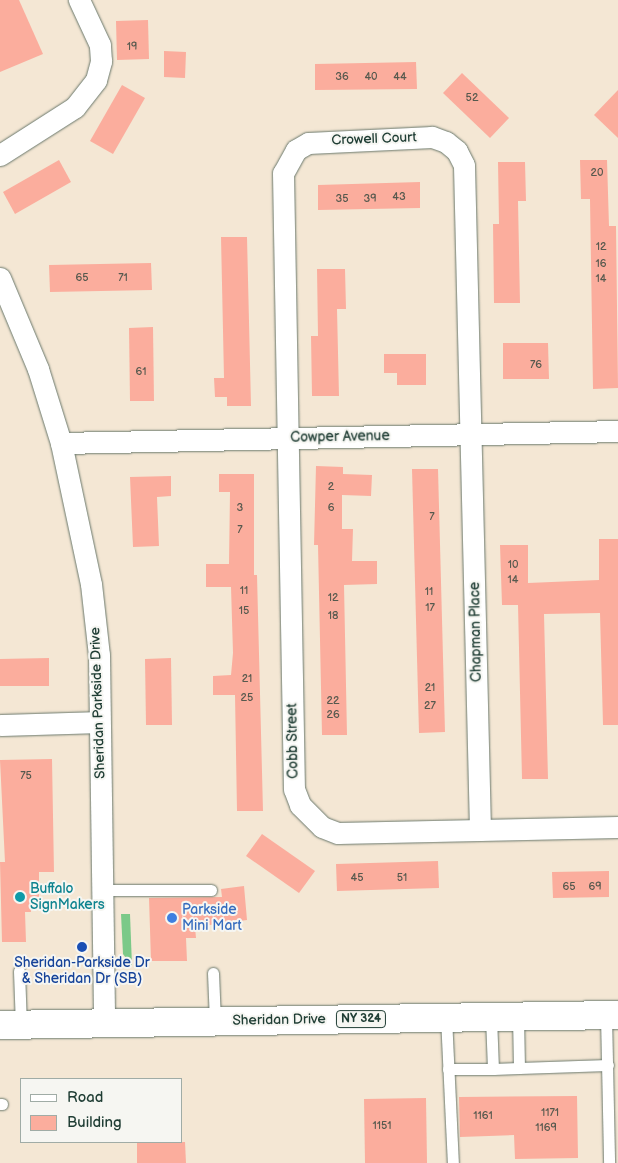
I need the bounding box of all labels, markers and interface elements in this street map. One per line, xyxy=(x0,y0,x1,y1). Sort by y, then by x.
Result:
house number: 19 xyxy=(127,40,137,54)
house number: 36 xyxy=(335,70,349,84)
house number: 40 xyxy=(364,70,378,84)
house number: 44 xyxy=(393,70,407,84)
house number: 52 xyxy=(466,91,478,105)
street label: Crowell Court xyxy=(331,129,417,149)
house number: 20 xyxy=(591,166,603,180)
house number: 43 xyxy=(392,190,406,204)
house number: 35 xyxy=(335,192,349,206)
house number: 39 xyxy=(363,192,377,206)
house number: 12 xyxy=(596,240,606,254)
house number: 16 xyxy=(596,257,606,271)
house number: 65 xyxy=(75,271,89,285)
house number: 71 xyxy=(118,271,128,285)
house number: 14 xyxy=(596,272,606,286)
house number: 76 xyxy=(530,358,542,372)
house number: 61 xyxy=(136,365,146,379)
street label: Cowper Avenue xyxy=(290,428,390,446)
house number: 2 xyxy=(328,480,334,494)
house number: 3 xyxy=(237,501,243,515)
house number: 6 xyxy=(328,501,334,515)
house number: 7 xyxy=(429,510,435,524)
house number: 7 xyxy=(237,523,243,537)
house number: 10 xyxy=(508,558,518,572)
house number: 14 xyxy=(508,573,518,587)
street label: Chapman Place xyxy=(467,582,485,682)
house number: 11 xyxy=(240,584,248,598)
house number: 11 xyxy=(425,585,433,599)
house number: 12 xyxy=(328,591,338,605)
house number: 17 xyxy=(425,601,435,615)
house number: 15 xyxy=(239,604,249,618)
house number: 18 xyxy=(328,609,338,623)
street label: Sheridan Parkside Drive xyxy=(87,627,109,779)
house number: 21 xyxy=(242,672,252,686)
house number: 21 xyxy=(425,681,435,695)
house number: 25 xyxy=(241,691,253,705)
house number: 22 xyxy=(327,694,339,708)
house number: 27 xyxy=(424,699,436,713)
street label: Cobb Street xyxy=(284,703,302,779)
house number: 26 xyxy=(326,708,340,722)
house number: 75 xyxy=(20,769,32,783)
house number: 45 xyxy=(350,871,364,885)
house number: 51 xyxy=(397,871,407,885)
house number: 65 xyxy=(562,880,576,894)
house number: 69 xyxy=(588,880,602,894)
place label: Buffalo SignMakers xyxy=(30,881,105,914)
marker: Buffalo SignMakers xyxy=(14,891,26,903)
place label: Parkside Mini Mart xyxy=(182,902,242,934)
marker: Parkside Mini Mart xyxy=(166,912,178,924)
marker: Sheridan-Parkside Dr & Sheridan Dr (SB) xyxy=(76,941,88,953)
place label: Sheridan-Parkside Dr & Sheridan Dr (SB) xyxy=(14,955,150,988)
road number: NY 324 xyxy=(335,1010,387,1028)
street label: Sheridan Drive xyxy=(232,1011,326,1029)
legend xyxy=(20,1078,182,1143)
text: Road xyxy=(67,1088,103,1107)
house number: 1171 xyxy=(541,1106,559,1120)
house number: 1161 xyxy=(473,1109,493,1123)
text: Building xyxy=(67,1113,122,1132)
house number: 1151 xyxy=(372,1119,392,1133)
house number: 1169 xyxy=(535,1121,557,1135)

